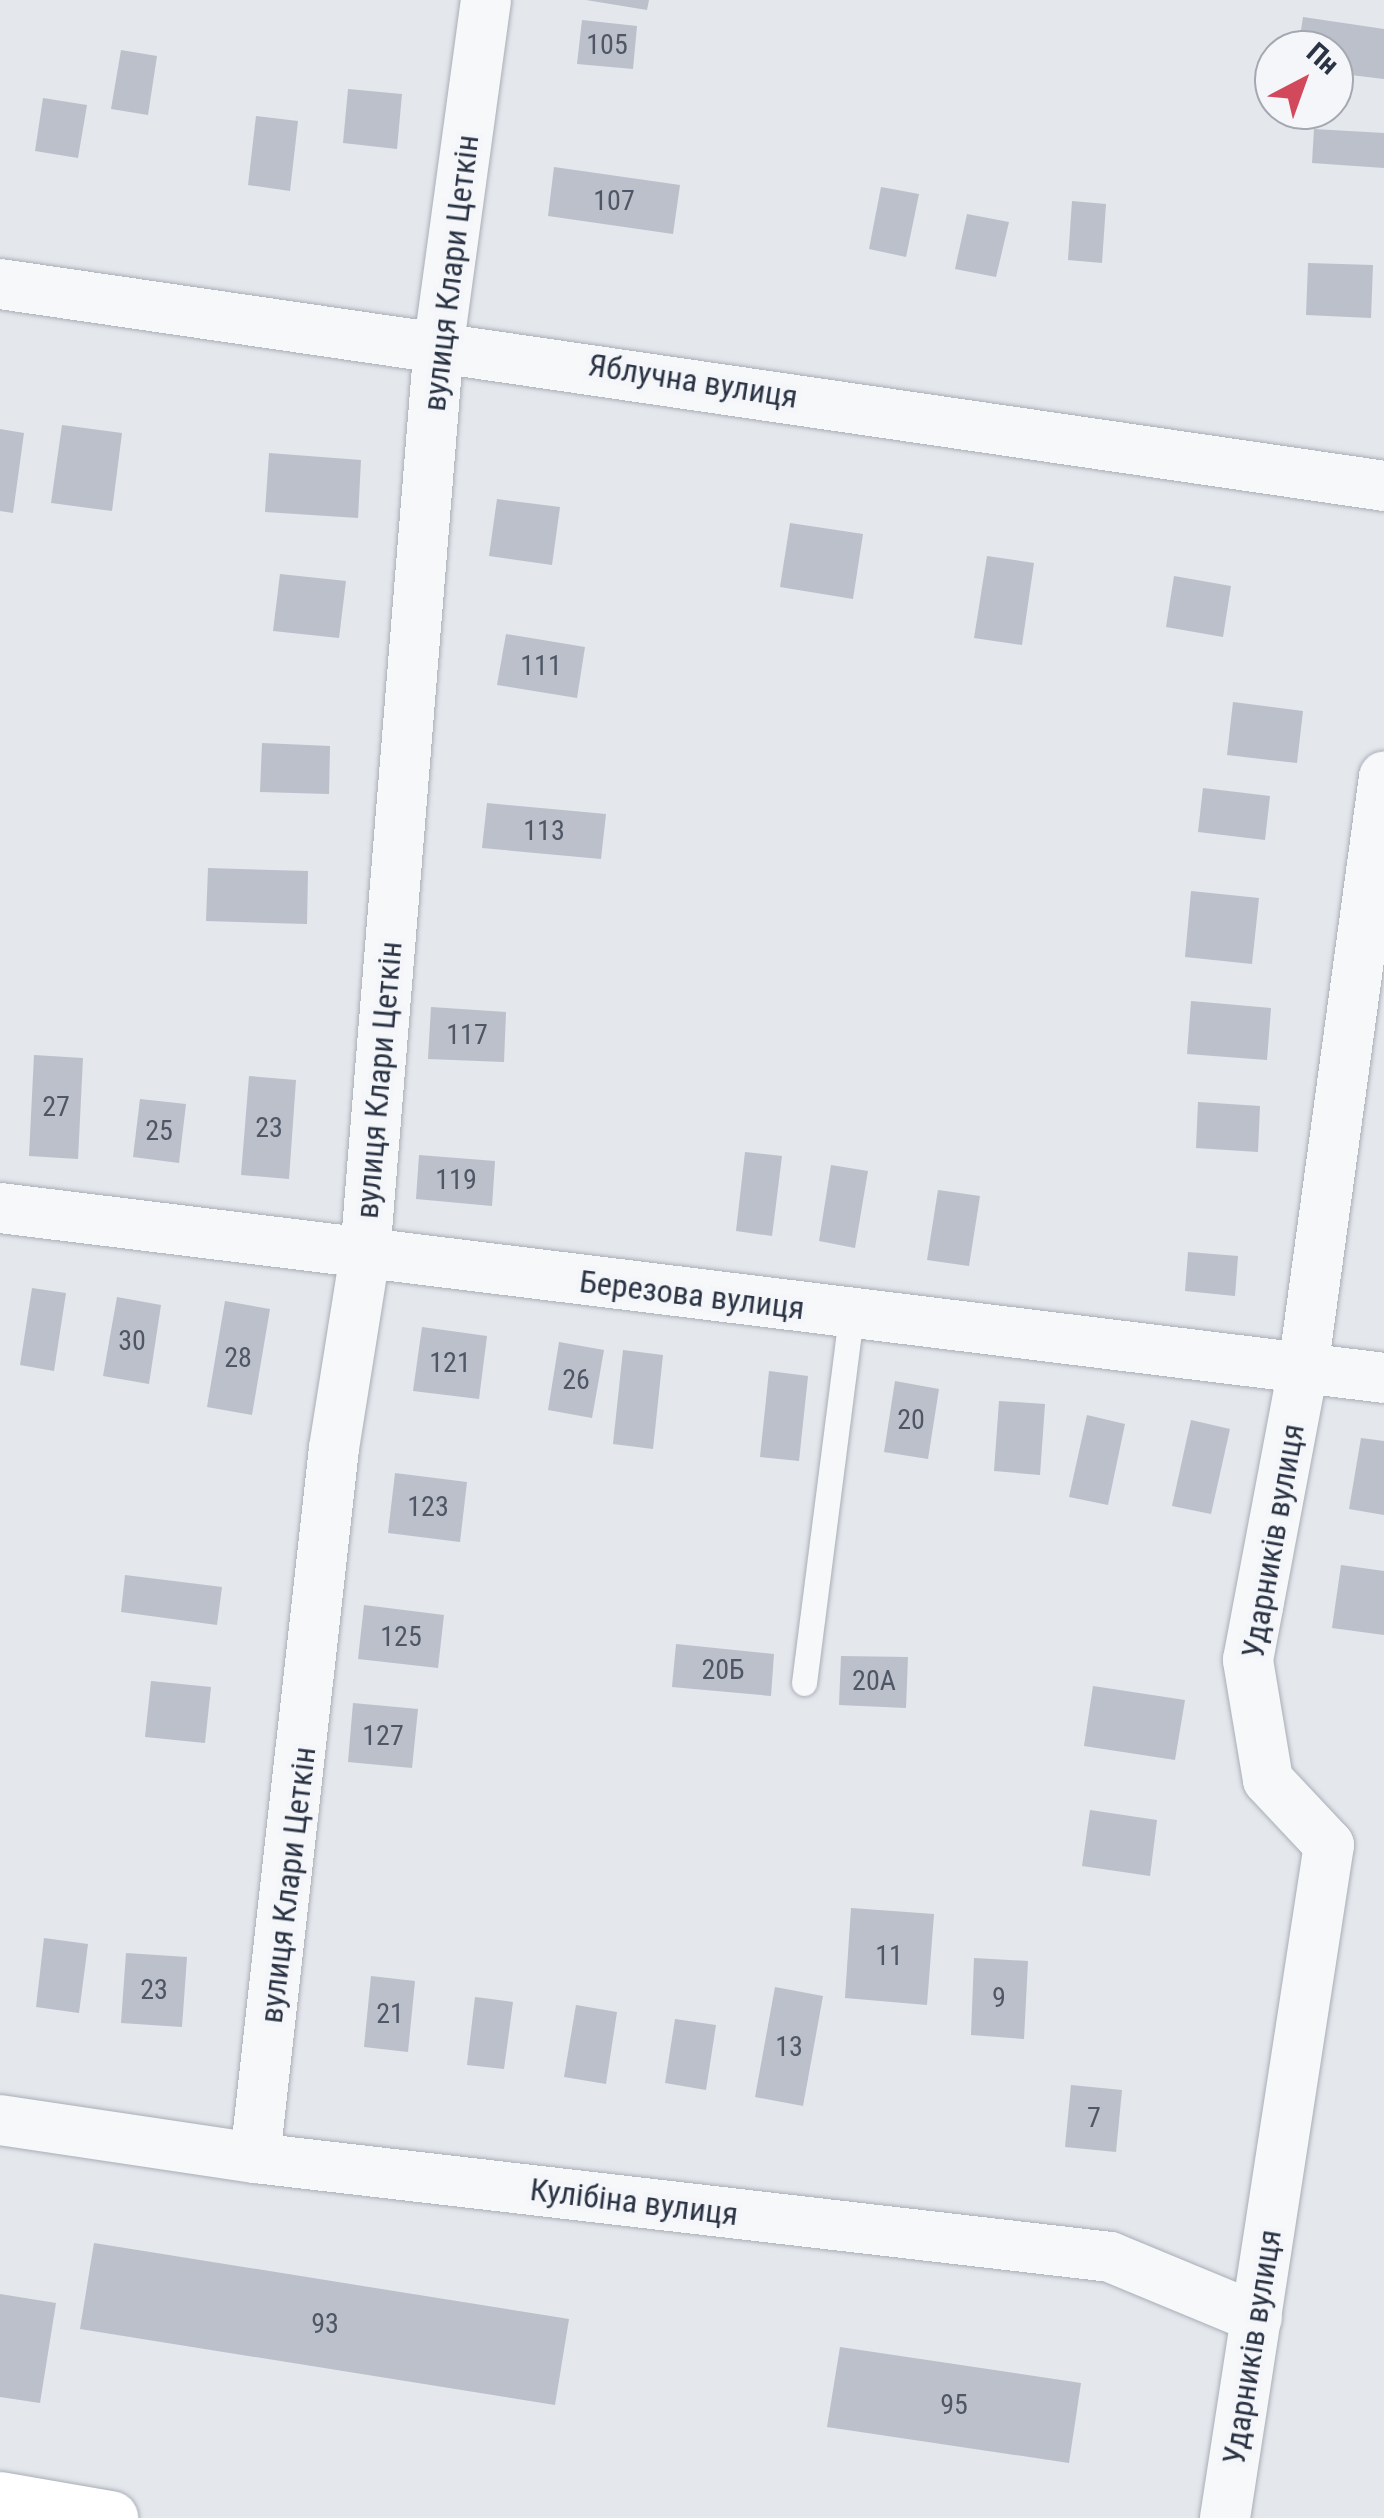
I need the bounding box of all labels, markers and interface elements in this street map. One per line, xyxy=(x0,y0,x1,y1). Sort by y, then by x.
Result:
house number: 105 xyxy=(586,28,628,62)
north arrow xyxy=(1254,30,1354,130)
text: Пн xyxy=(1300,36,1345,81)
street label: вулиця Клари Цеткін xyxy=(415,133,487,413)
house number: 107 xyxy=(593,184,635,218)
street label: Яблучна вулиця xyxy=(586,346,800,416)
house number: 111 xyxy=(520,649,562,683)
house number: 113 xyxy=(523,814,565,848)
street label: вулиця Клари Цеткін xyxy=(348,940,410,1220)
house number: 117 xyxy=(446,1018,488,1052)
house number: 27 xyxy=(42,1090,70,1124)
house number: 23 xyxy=(255,1111,283,1145)
house number: 25 xyxy=(145,1114,173,1148)
house number: 119 xyxy=(435,1163,477,1197)
street label: Березова вулиця xyxy=(577,1262,807,1328)
house number: 30 xyxy=(118,1324,146,1358)
house number: 28 xyxy=(224,1341,252,1375)
house number: 121 xyxy=(429,1346,471,1380)
house number: 26 xyxy=(562,1363,590,1397)
house number: 20 xyxy=(897,1403,925,1437)
street label: Ударників вулиця xyxy=(1234,1421,1312,1661)
house number: 123 xyxy=(407,1490,449,1524)
house number: 125 xyxy=(380,1620,422,1654)
house number: 20Б xyxy=(701,1653,745,1687)
house number: 20А xyxy=(852,1664,896,1698)
house number: 127 xyxy=(362,1719,404,1753)
street label: вулиця Клари Цеткін xyxy=(252,1745,324,2025)
house number: 11 xyxy=(875,1939,903,1973)
house number: 23 xyxy=(140,1973,168,2007)
house number: 9 xyxy=(992,1981,1006,2015)
house number: 21 xyxy=(376,1997,404,2031)
house number: 13 xyxy=(775,2030,803,2064)
house number: 7 xyxy=(1087,2101,1101,2135)
street label: Кулібіна вулиця xyxy=(528,2170,740,2234)
street label: Ударників вулиця xyxy=(1215,2227,1289,2467)
house number: 93 xyxy=(311,2307,339,2341)
house number: 95 xyxy=(940,2388,968,2422)

